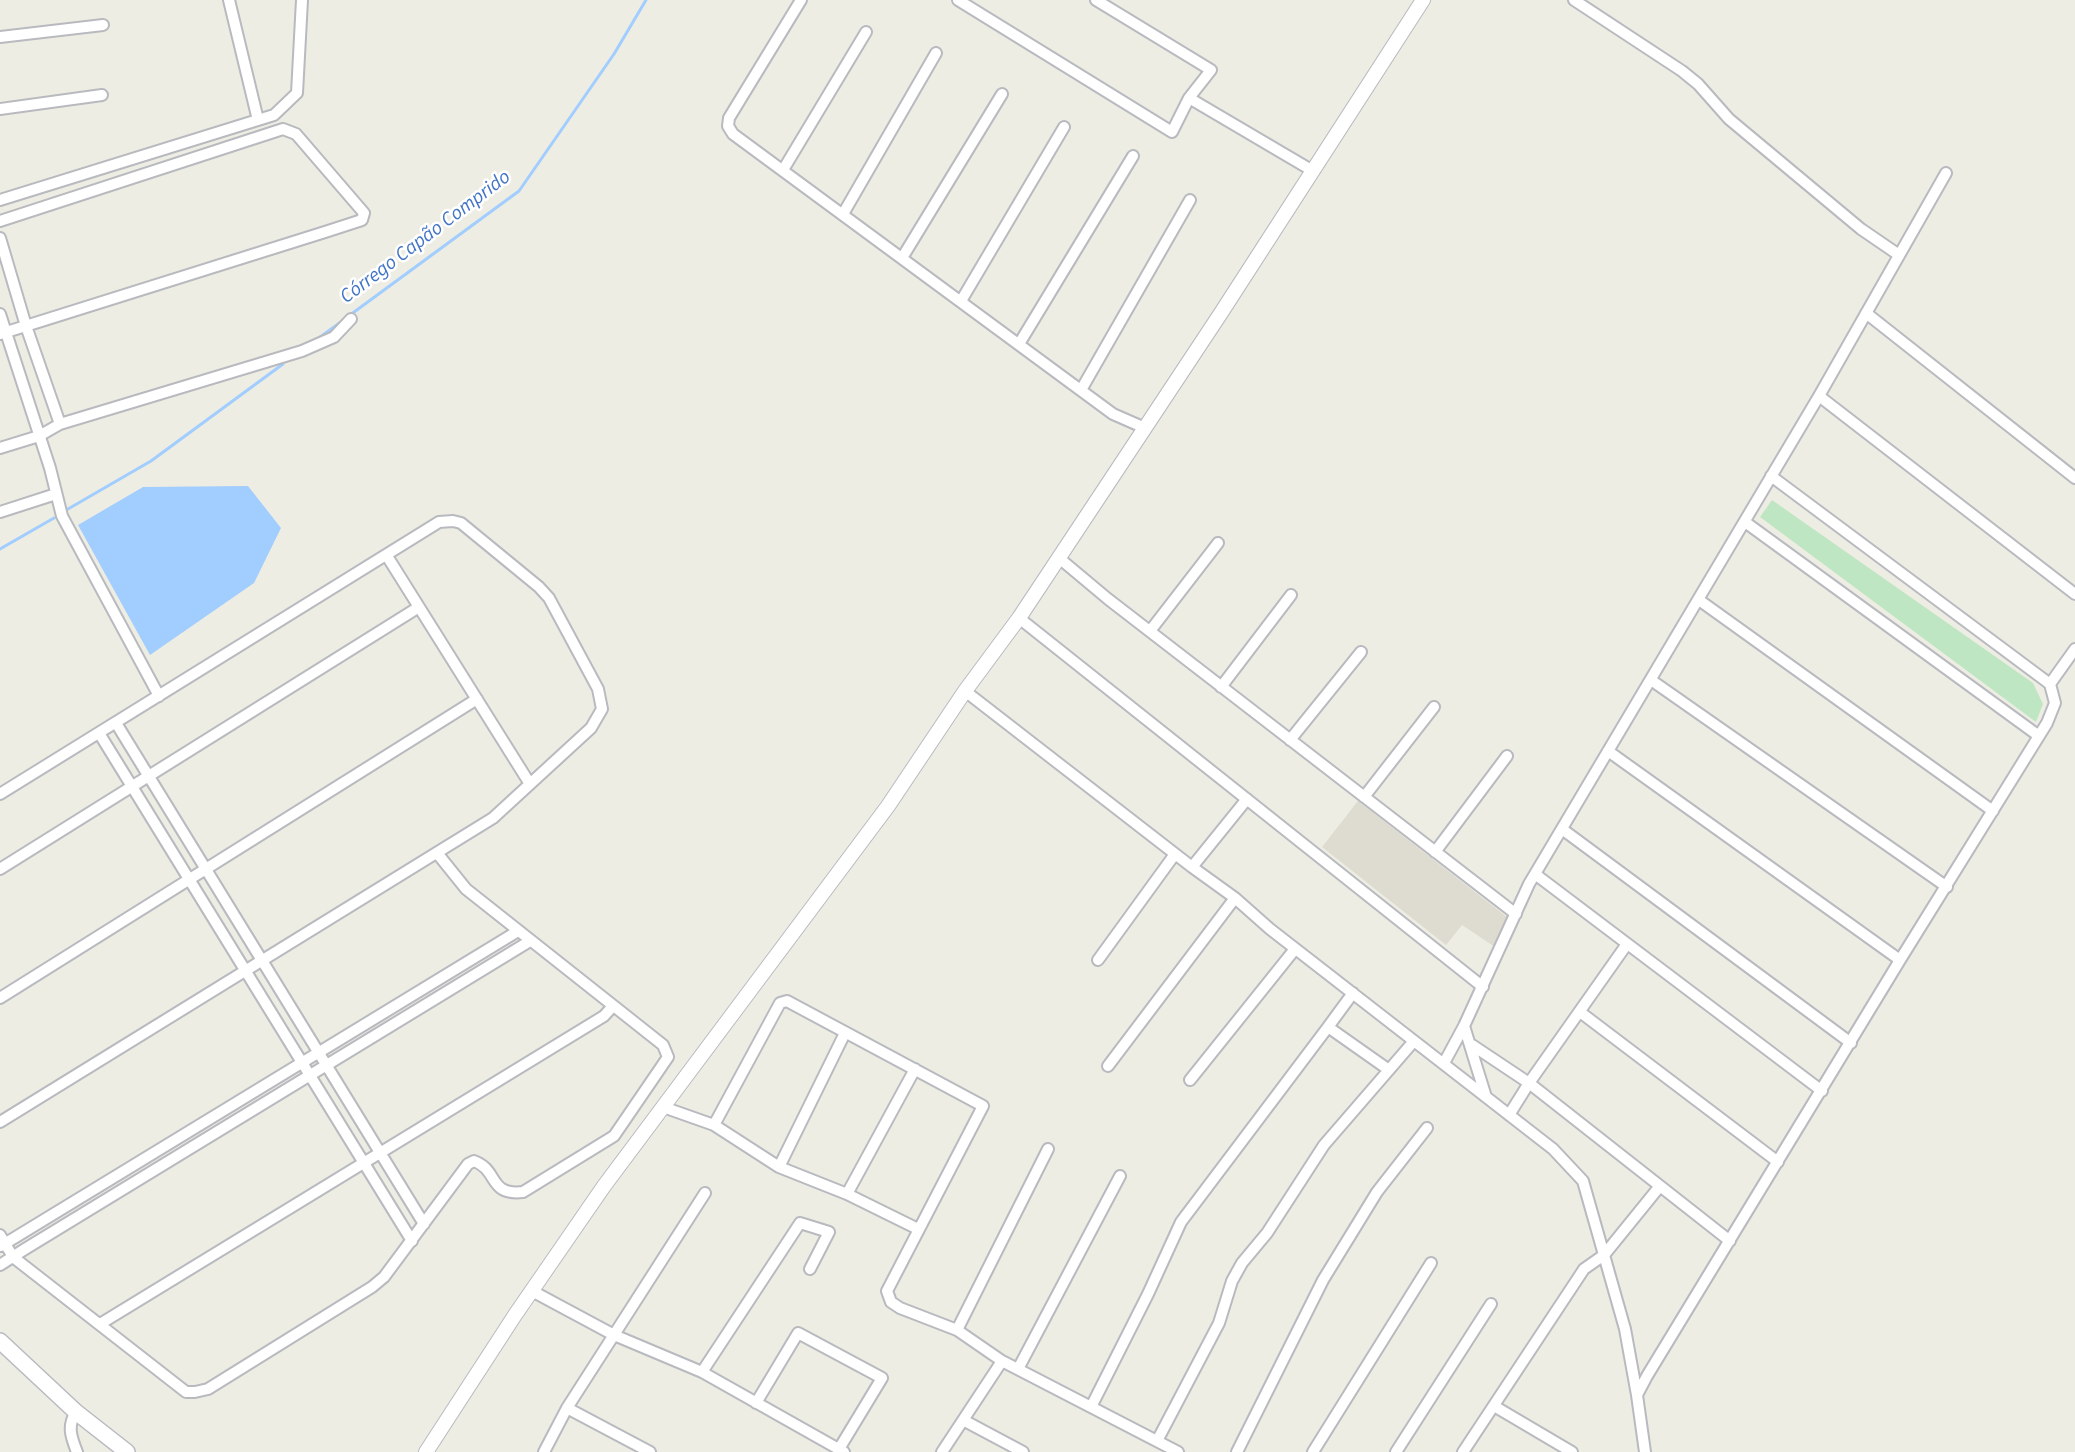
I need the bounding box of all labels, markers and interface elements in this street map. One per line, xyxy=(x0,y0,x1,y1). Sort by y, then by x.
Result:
water label: Córrego Capão Comprido xyxy=(336,166,516,310)

